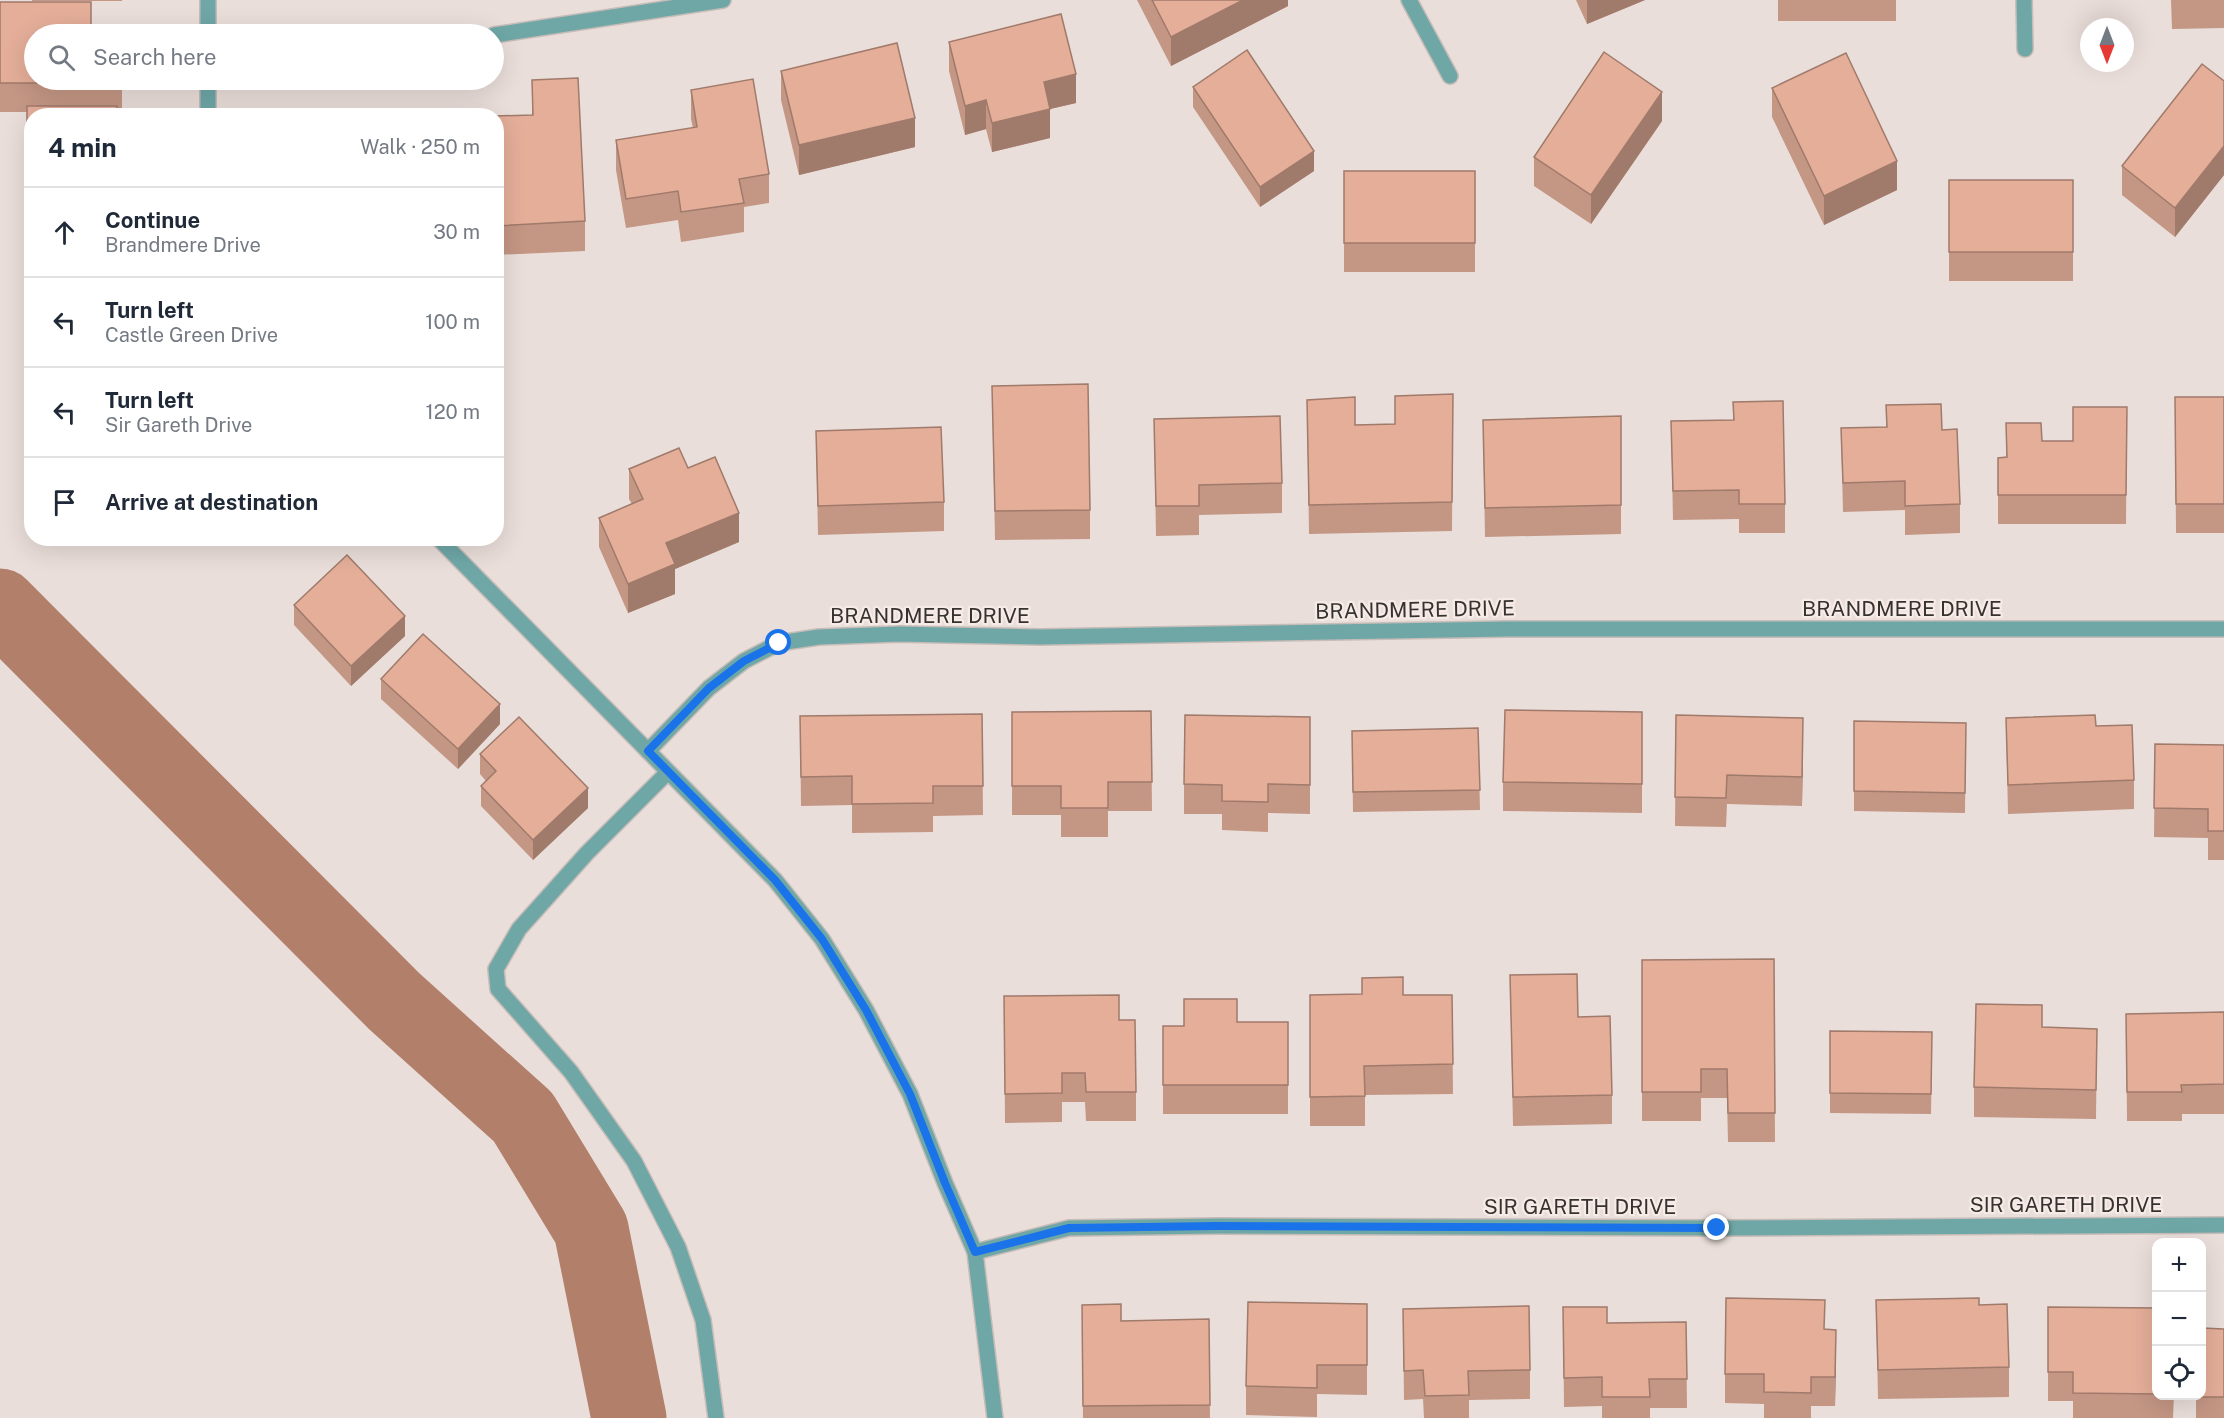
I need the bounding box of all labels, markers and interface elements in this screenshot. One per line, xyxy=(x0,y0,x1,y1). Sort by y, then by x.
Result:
north arrow xyxy=(2080,18,2134,72)
search box xyxy=(24,24,504,90)
icon: search xyxy=(45,41,78,74)
text: Search here xyxy=(93,44,217,70)
text: 4 min xyxy=(48,132,117,163)
text: Walk · 250 m xyxy=(360,135,480,159)
text: Continue xyxy=(105,207,200,233)
icon: ahead xyxy=(48,216,81,249)
text: 30 m xyxy=(433,220,480,244)
text: Brandmere Drive xyxy=(105,233,261,257)
text: Turn left xyxy=(105,297,194,323)
icon: left xyxy=(48,306,81,339)
text: 100 m xyxy=(425,310,480,334)
text: Castle Green Drive xyxy=(105,323,278,347)
text: Turn left xyxy=(105,387,194,413)
icon: left xyxy=(48,396,81,429)
text: 120 m xyxy=(426,400,480,424)
text: Sir Gareth Drive xyxy=(105,413,252,437)
icon: arrive xyxy=(48,486,81,519)
text: Arrive at destination xyxy=(105,489,318,515)
street label: BRANDMERE DRIVE xyxy=(1315,595,1515,624)
street label: BRANDMERE DRIVE xyxy=(1802,596,2002,621)
street label: BRANDMERE DRIVE xyxy=(830,603,1030,628)
route start xyxy=(765,629,791,655)
street label: SIR GARETH DRIVE xyxy=(1970,1192,2162,1217)
street label: SIR GARETH DRIVE xyxy=(1484,1194,1676,1219)
route end xyxy=(1703,1214,1729,1240)
map controls xyxy=(2152,1238,2206,1400)
button: + xyxy=(2152,1238,2206,1292)
button: − xyxy=(2152,1292,2206,1346)
button: locate xyxy=(2152,1346,2206,1400)

